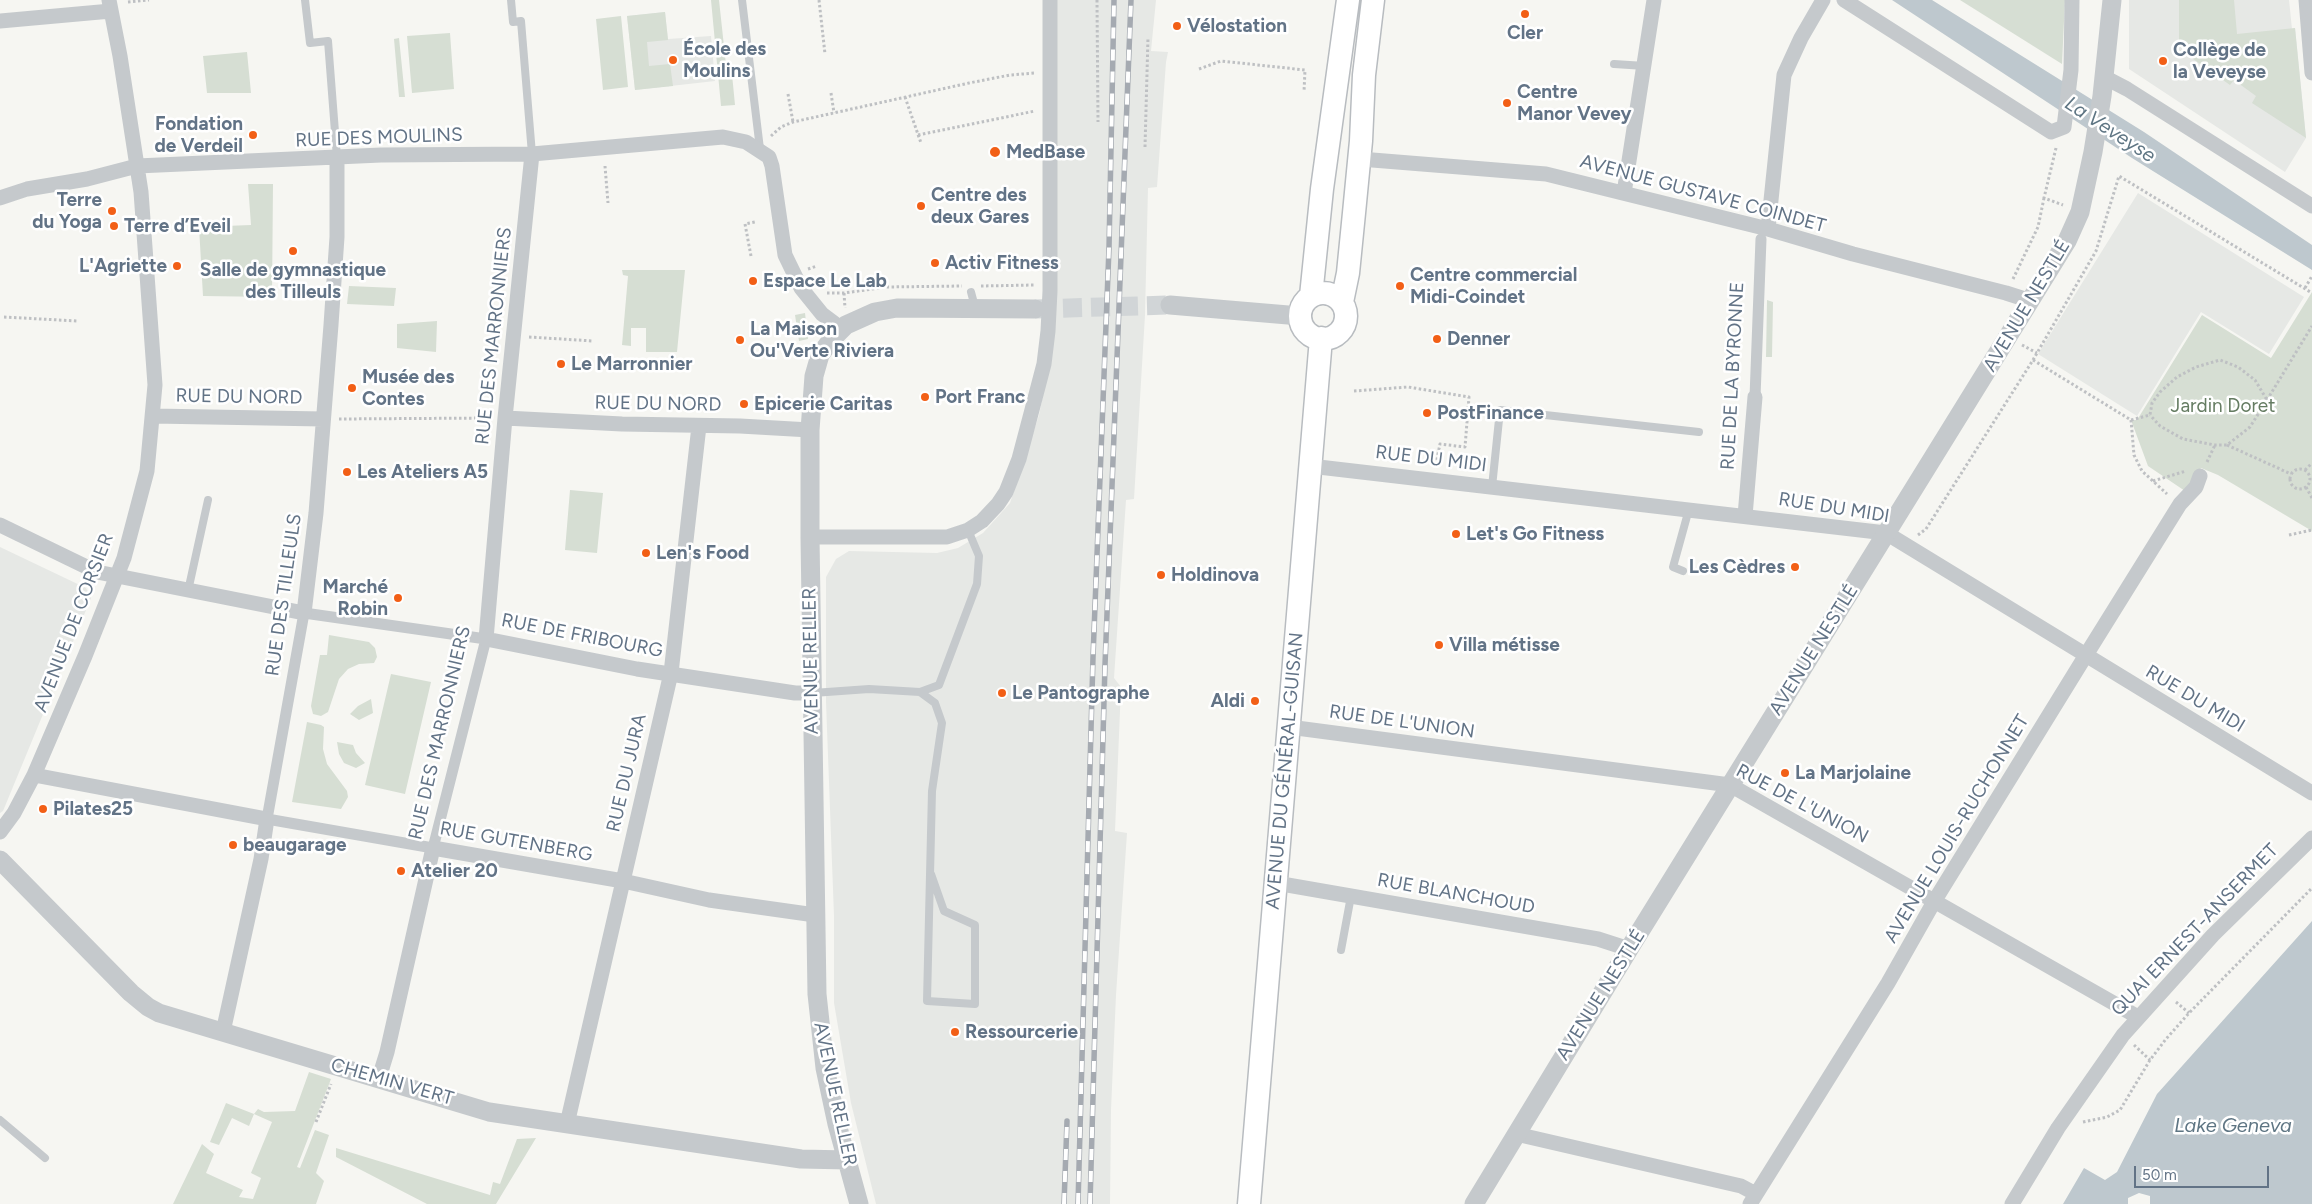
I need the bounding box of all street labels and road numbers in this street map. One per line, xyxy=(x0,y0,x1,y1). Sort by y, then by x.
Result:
street label: RUE DES MOULINS xyxy=(295,124,463,152)
street label: AVENUE GUSTAVE COINDET xyxy=(1578,150,1828,238)
street label: RUE DES MARRONNIERS xyxy=(471,226,517,446)
street label: AVENUE NESTLÉ xyxy=(1979,236,2075,376)
street label: RUE DE LA BYRONNE xyxy=(1717,281,1749,471)
street label: RUE DU NORD xyxy=(175,384,303,410)
street label: RUE DU NORD xyxy=(594,391,722,417)
street label: RUE DU MIDI xyxy=(1374,441,1488,477)
street label: RUE DU MIDI xyxy=(1777,488,1891,528)
street label: RUE DES TILLEULS xyxy=(261,512,307,678)
street label: AVENUE DE CORSIER xyxy=(29,530,119,716)
street label: AVENUE NESTLÉ xyxy=(1765,580,1863,720)
street label: AVENUE RELLER xyxy=(798,588,824,734)
street label: RUE DE FRIBOURG xyxy=(499,609,665,663)
street label: RUE DES MARRONNIERS xyxy=(404,624,476,842)
street label: AVENUE DU GÉNÉRAL-GUISAN xyxy=(1262,631,1308,911)
street label: RUE DU MIDI xyxy=(2141,660,2249,738)
street label: RUE DE L'UNION xyxy=(1328,701,1476,743)
street label: AVENUE LOUIS-RUCHONNET xyxy=(1880,711,2034,947)
street label: RUE DU JURA xyxy=(602,712,652,834)
street label: RUE DE L'UNION xyxy=(1732,759,1872,849)
street label: RUE GUTENBERG xyxy=(438,817,594,867)
street label: QUAI ERNEST-ANSERMET xyxy=(2107,839,2283,1021)
street label: RUE BLANCHOUD xyxy=(1375,869,1537,919)
street label: AVENUE NESTLÉ xyxy=(1552,925,1650,1065)
street label: AVENUE RELLER xyxy=(809,1020,861,1168)
street label: CHEMIN VERT xyxy=(328,1054,456,1110)

